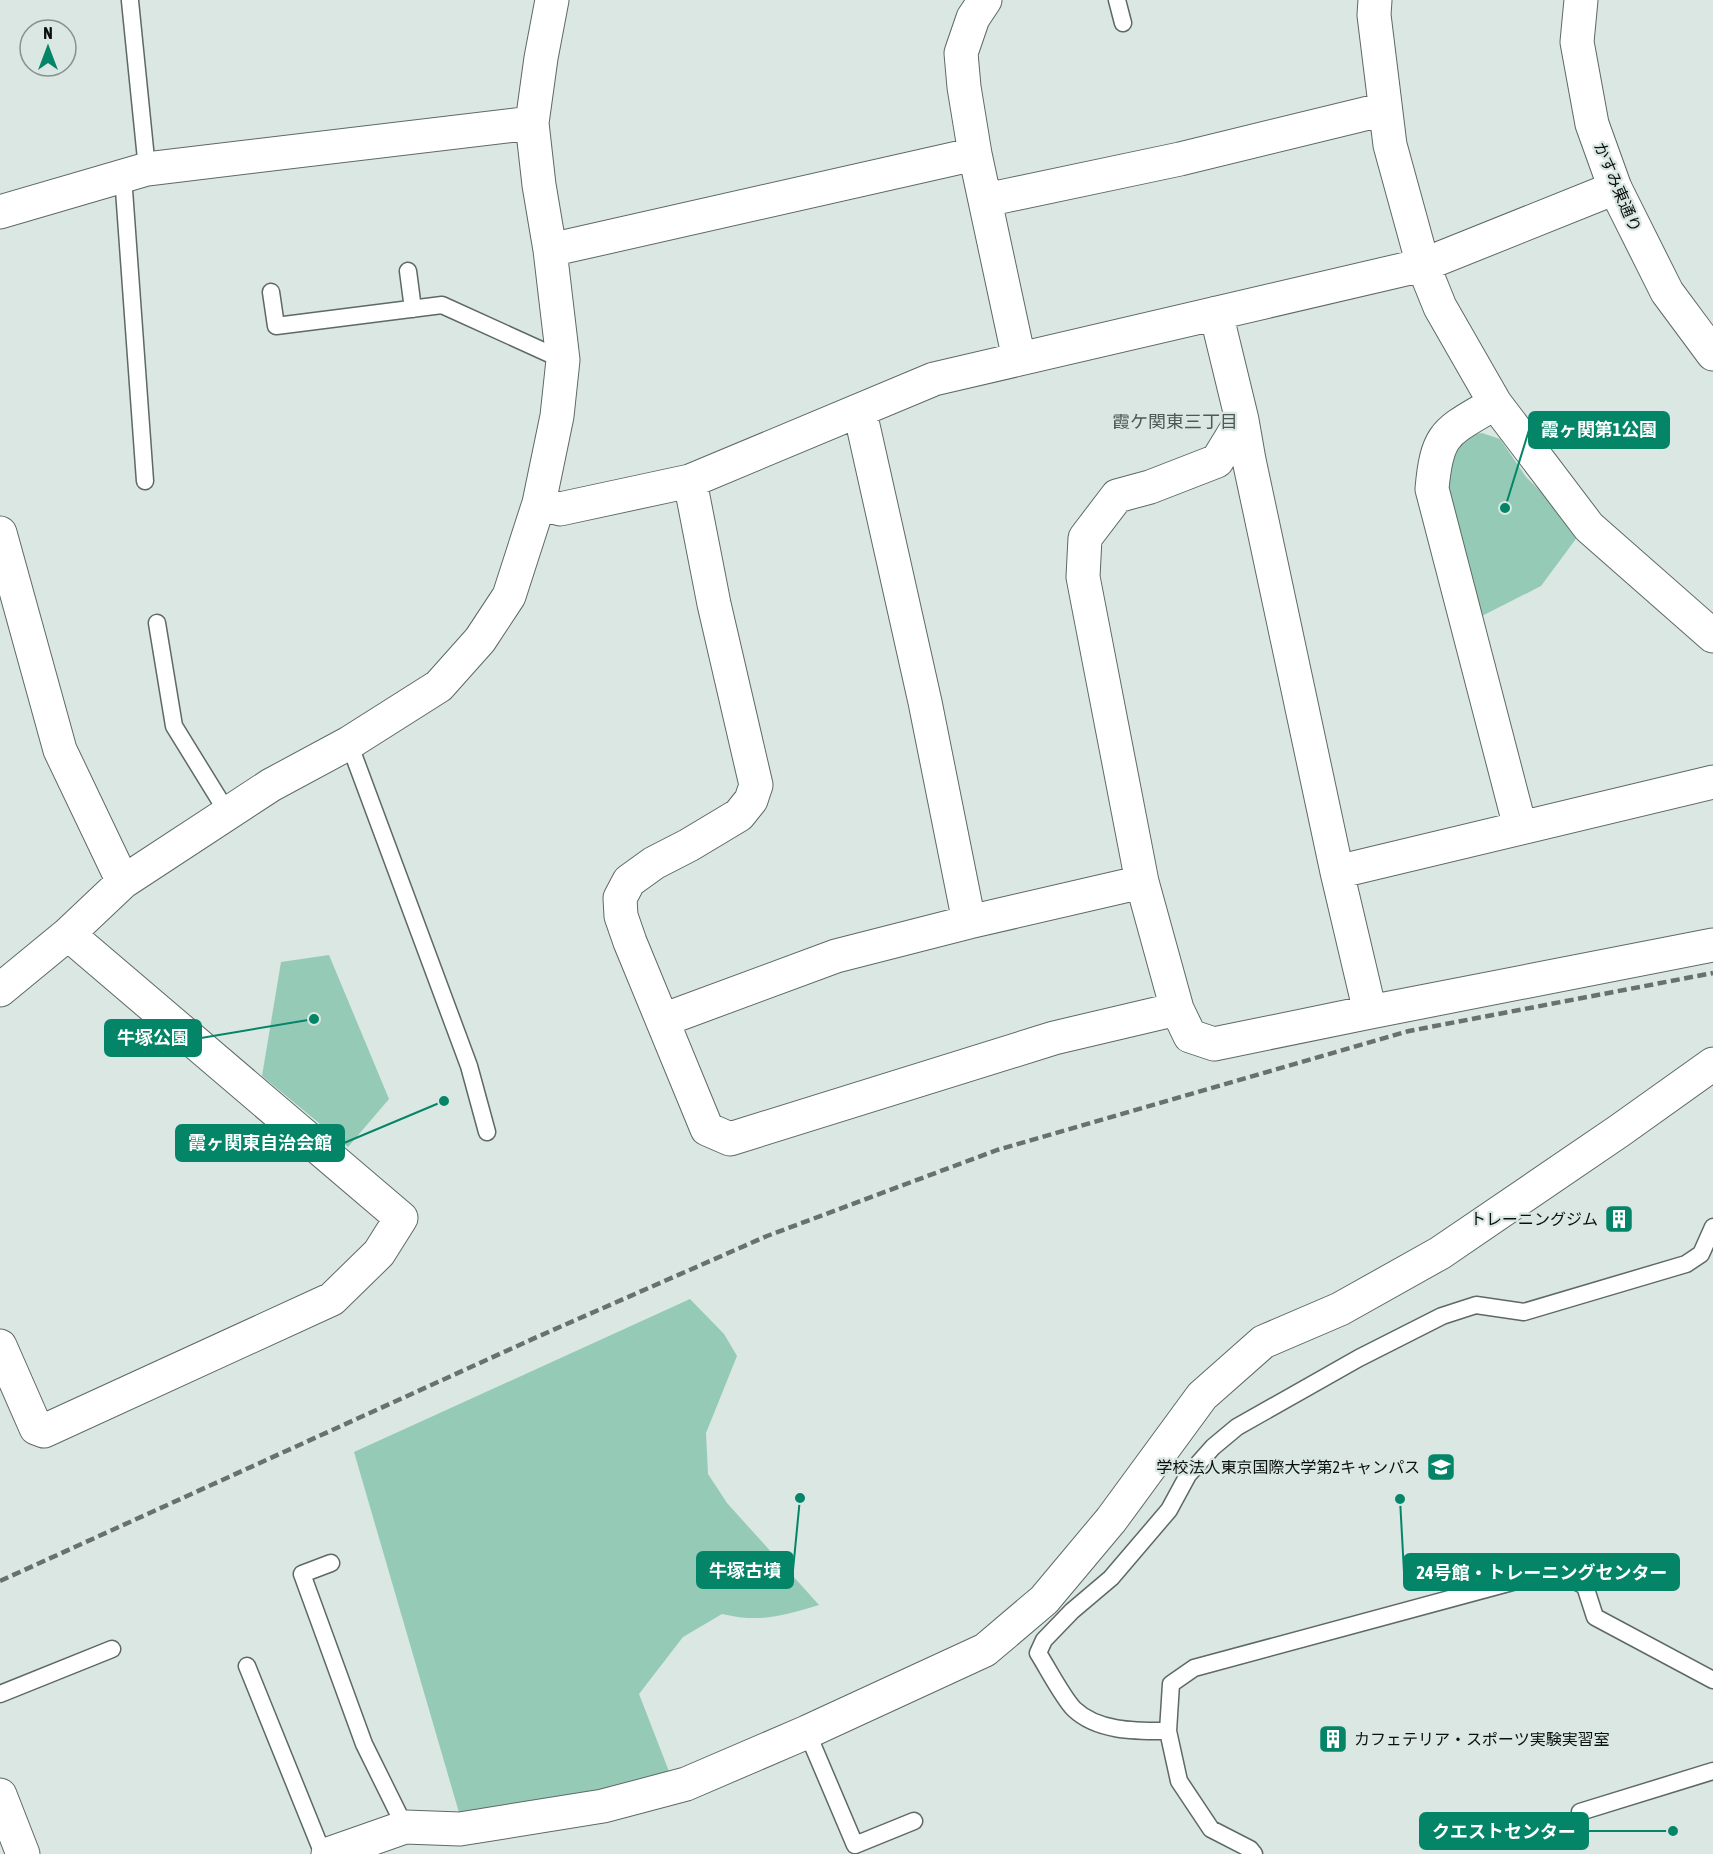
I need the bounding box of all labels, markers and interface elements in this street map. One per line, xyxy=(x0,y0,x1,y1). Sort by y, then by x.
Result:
north arrow xyxy=(18,18,78,78)
text: N xyxy=(43,24,53,42)
street label: かすみ東通り xyxy=(1591,139,1645,235)
district label: 霞ケ関東三丁目 xyxy=(1112,411,1238,432)
callout: 霞ヶ関第1公園 xyxy=(1529,412,1669,448)
text: 霞ヶ関第1公園 xyxy=(1541,419,1657,440)
callout: 牛塚公園 xyxy=(105,1020,201,1056)
text: 牛塚公園 xyxy=(117,1027,189,1048)
callout: 霞ヶ関東自治会館 xyxy=(176,1125,344,1161)
text: 霞ヶ関東自治会館 xyxy=(188,1132,332,1153)
building icon: トレーニングジム xyxy=(1603,1203,1635,1235)
place label: トレーニングジム xyxy=(1470,1210,1598,1228)
school or university icon: 学校法人東京国際大学第2キャンパス xyxy=(1425,1451,1457,1483)
place label: 学校法人東京国際大学第2キャンパス xyxy=(1156,1458,1420,1476)
callout: 牛塚古墳 xyxy=(697,1552,793,1588)
callout: 24号館・トレーニングセンター xyxy=(1404,1554,1679,1590)
text: 牛塚古墳 xyxy=(709,1560,781,1581)
text: 24号館・トレーニングセンター xyxy=(1417,1562,1667,1583)
building icon: カフェテリア・スポーツ実験実習室 xyxy=(1317,1723,1349,1755)
place label: カフェテリア・スポーツ実験実習室 xyxy=(1354,1730,1610,1748)
callout: クエストセンター xyxy=(1420,1813,1588,1849)
text: クエストセンター xyxy=(1432,1821,1576,1842)

